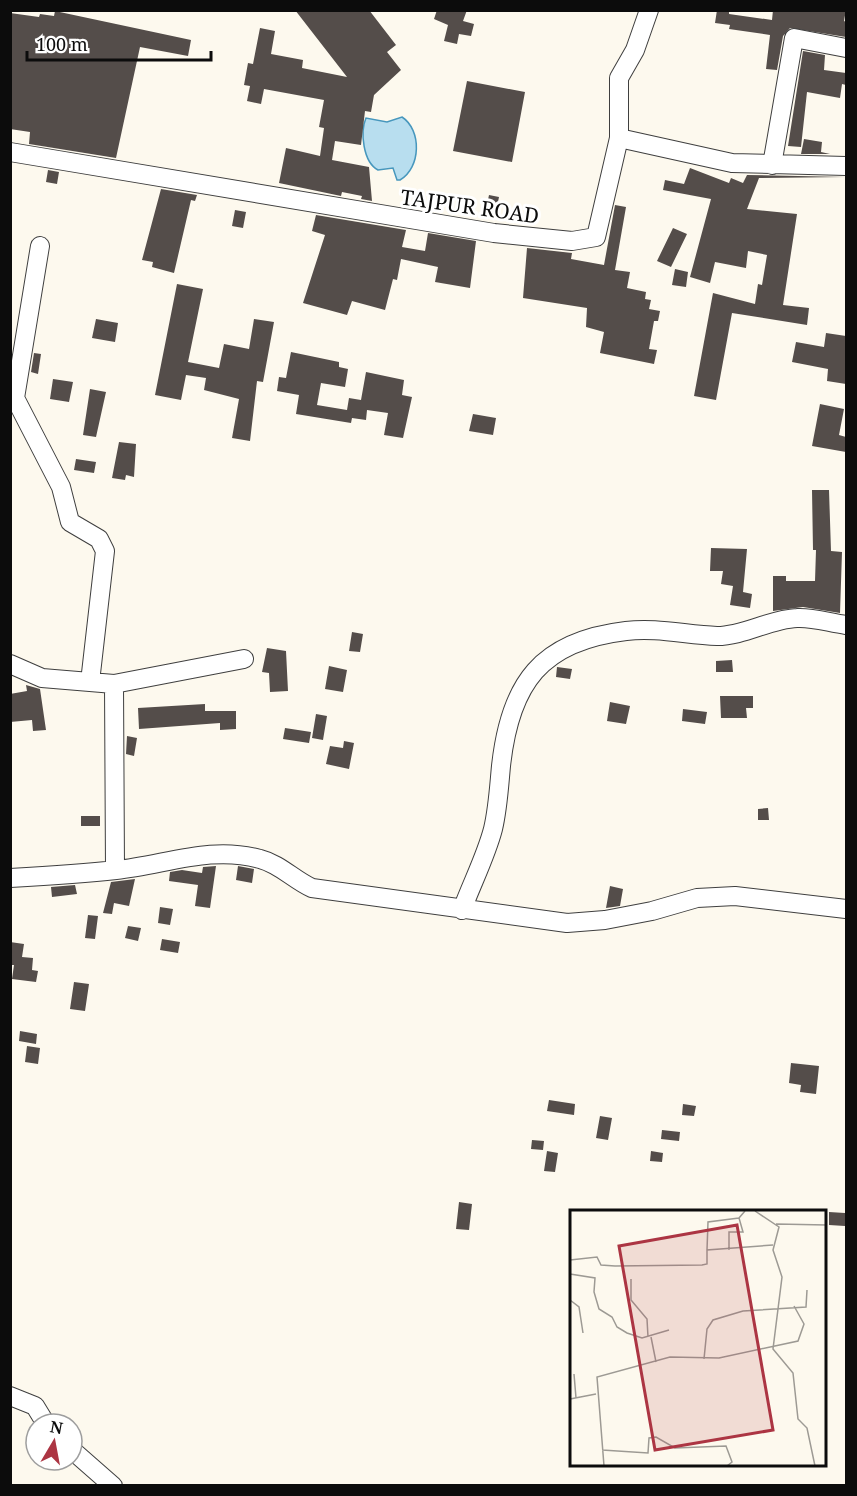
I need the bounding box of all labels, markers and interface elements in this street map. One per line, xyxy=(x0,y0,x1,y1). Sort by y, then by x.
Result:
scale bar xyxy=(27,24,212,62)
text: 100 m xyxy=(36,32,88,56)
street label: TAJPUR ROAD xyxy=(399,182,541,230)
inset map xyxy=(570,1210,827,1466)
north arrow xyxy=(24,1412,84,1472)
text: N xyxy=(48,1415,65,1439)

